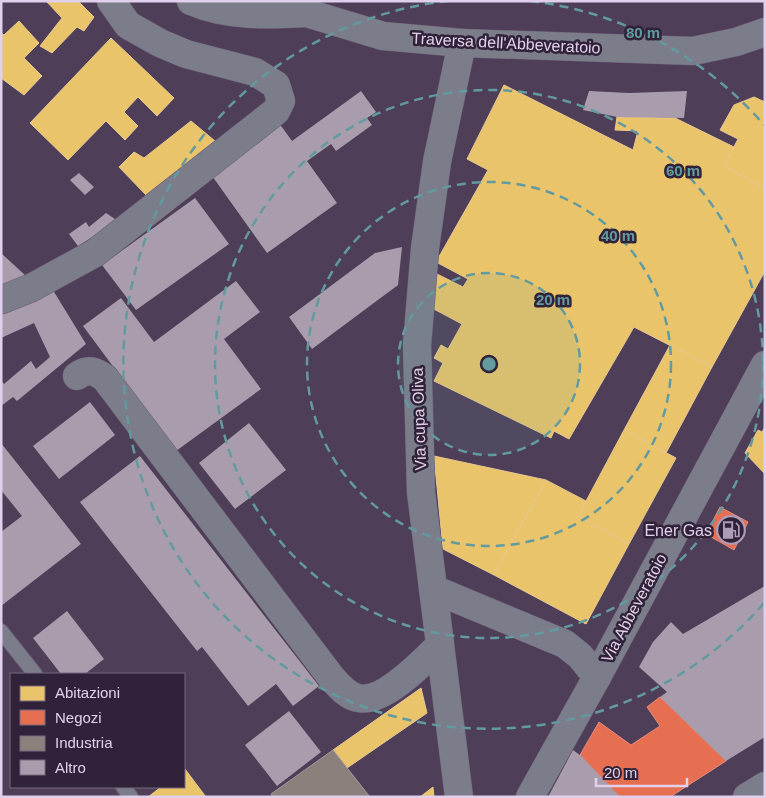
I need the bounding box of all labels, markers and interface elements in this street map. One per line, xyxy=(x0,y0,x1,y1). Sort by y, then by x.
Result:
text: 80 m xyxy=(626,24,660,41)
street label: Traversa dell'Abbeveratoio xyxy=(411,30,601,56)
text: 60 m xyxy=(666,162,700,179)
text: 40 m xyxy=(601,227,635,244)
text: 20 m xyxy=(536,291,570,308)
centre of rings xyxy=(480,355,498,373)
street label: Via cupa Oliva xyxy=(409,367,429,471)
fuel station icon: Ener Gas xyxy=(716,515,746,545)
place label: Ener Gas xyxy=(644,522,712,539)
street label: Via Abbeveratoio xyxy=(598,551,670,665)
legend xyxy=(10,673,185,788)
text: Abitazioni xyxy=(55,684,120,701)
text: Negozi xyxy=(55,709,102,726)
text: Industria xyxy=(55,734,113,751)
scale bar xyxy=(596,756,687,788)
text: Altro xyxy=(55,759,86,776)
text: 20 m xyxy=(604,764,637,781)

